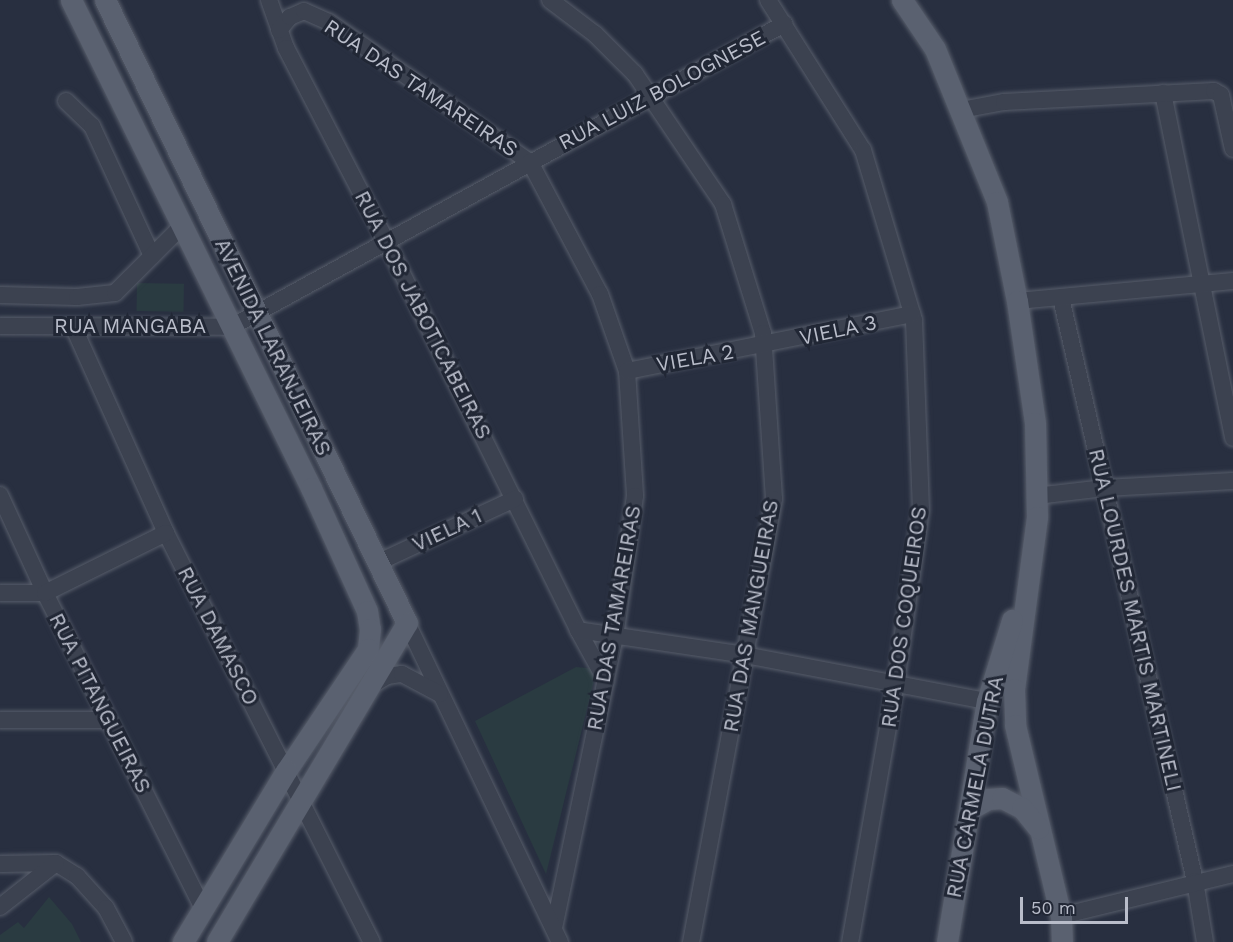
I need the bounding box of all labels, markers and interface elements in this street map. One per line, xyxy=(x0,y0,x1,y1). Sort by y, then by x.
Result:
street label: RUA DAS TAMAREIRAS xyxy=(319,13,523,163)
street label: RUA LUIZ BOLOGNESE xyxy=(554,25,770,155)
street label: RUA DOS JABOTICABEIRAS xyxy=(349,186,497,444)
street label: AVENIDA LARANJEIRAS xyxy=(209,234,337,460)
street label: VIELA 3 xyxy=(797,309,879,351)
street label: RUA MANGABA xyxy=(53,313,207,339)
street label: VIELA 2 xyxy=(654,339,736,377)
street label: RUA LOURDES MARTIS MARTINELI xyxy=(1083,446,1187,794)
street label: RUA DAS MANGUEIRAS xyxy=(718,497,784,735)
street label: VIELA 1 xyxy=(408,503,486,557)
street label: RUA DAS TAMAREIRAS xyxy=(582,503,646,733)
street label: RUA DOS COQUEIROS xyxy=(876,504,932,730)
street label: RUA DAMASCO xyxy=(172,562,264,710)
street label: RUA PITANGUEIRAS xyxy=(44,609,156,797)
street label: RUA CARMELA DUTRA xyxy=(941,673,1009,901)
scale bar xyxy=(1023,885,1131,923)
text: 50 m xyxy=(1031,897,1076,918)

